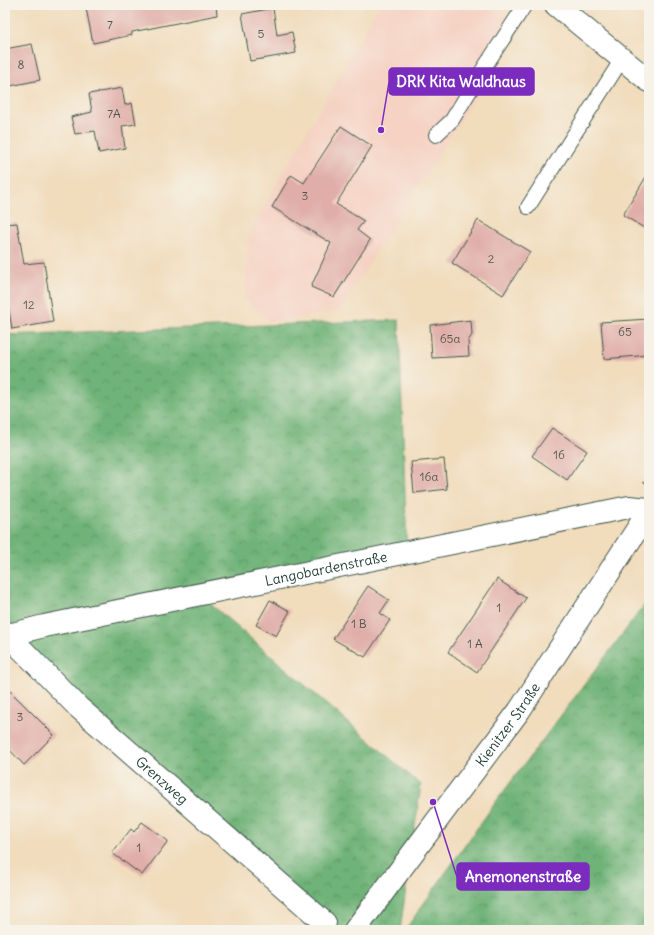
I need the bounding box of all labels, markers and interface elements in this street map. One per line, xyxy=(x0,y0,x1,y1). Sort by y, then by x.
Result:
house number: 7 xyxy=(107,17,113,32)
house number: 5 xyxy=(258,26,265,41)
house number: 8 xyxy=(18,57,25,72)
callout: DRK Kita Waldhaus xyxy=(389,68,534,95)
text: DRK Kita Waldhaus xyxy=(396,72,526,91)
house number: 7A xyxy=(107,106,121,121)
house number: 3 xyxy=(302,188,309,203)
house number: 2 xyxy=(488,251,495,266)
house number: 12 xyxy=(23,297,35,312)
house number: 65 xyxy=(618,324,632,339)
house number: 65a xyxy=(440,331,460,346)
house number: 16 xyxy=(553,447,565,462)
house number: 16a xyxy=(420,469,438,484)
street label: Langobardenstraße xyxy=(263,547,389,590)
house number: 1 xyxy=(497,600,501,615)
house number: 1 B xyxy=(351,616,367,631)
house number: 1 A xyxy=(467,636,483,651)
street label: Kienitzer Straße xyxy=(471,679,544,770)
house number: 3 xyxy=(17,709,24,724)
street label: Grenzweg xyxy=(132,752,192,808)
house number: 1 xyxy=(137,840,141,855)
callout: Anemonenstraße xyxy=(457,863,589,890)
text: Anemonenstraße xyxy=(465,867,581,886)

